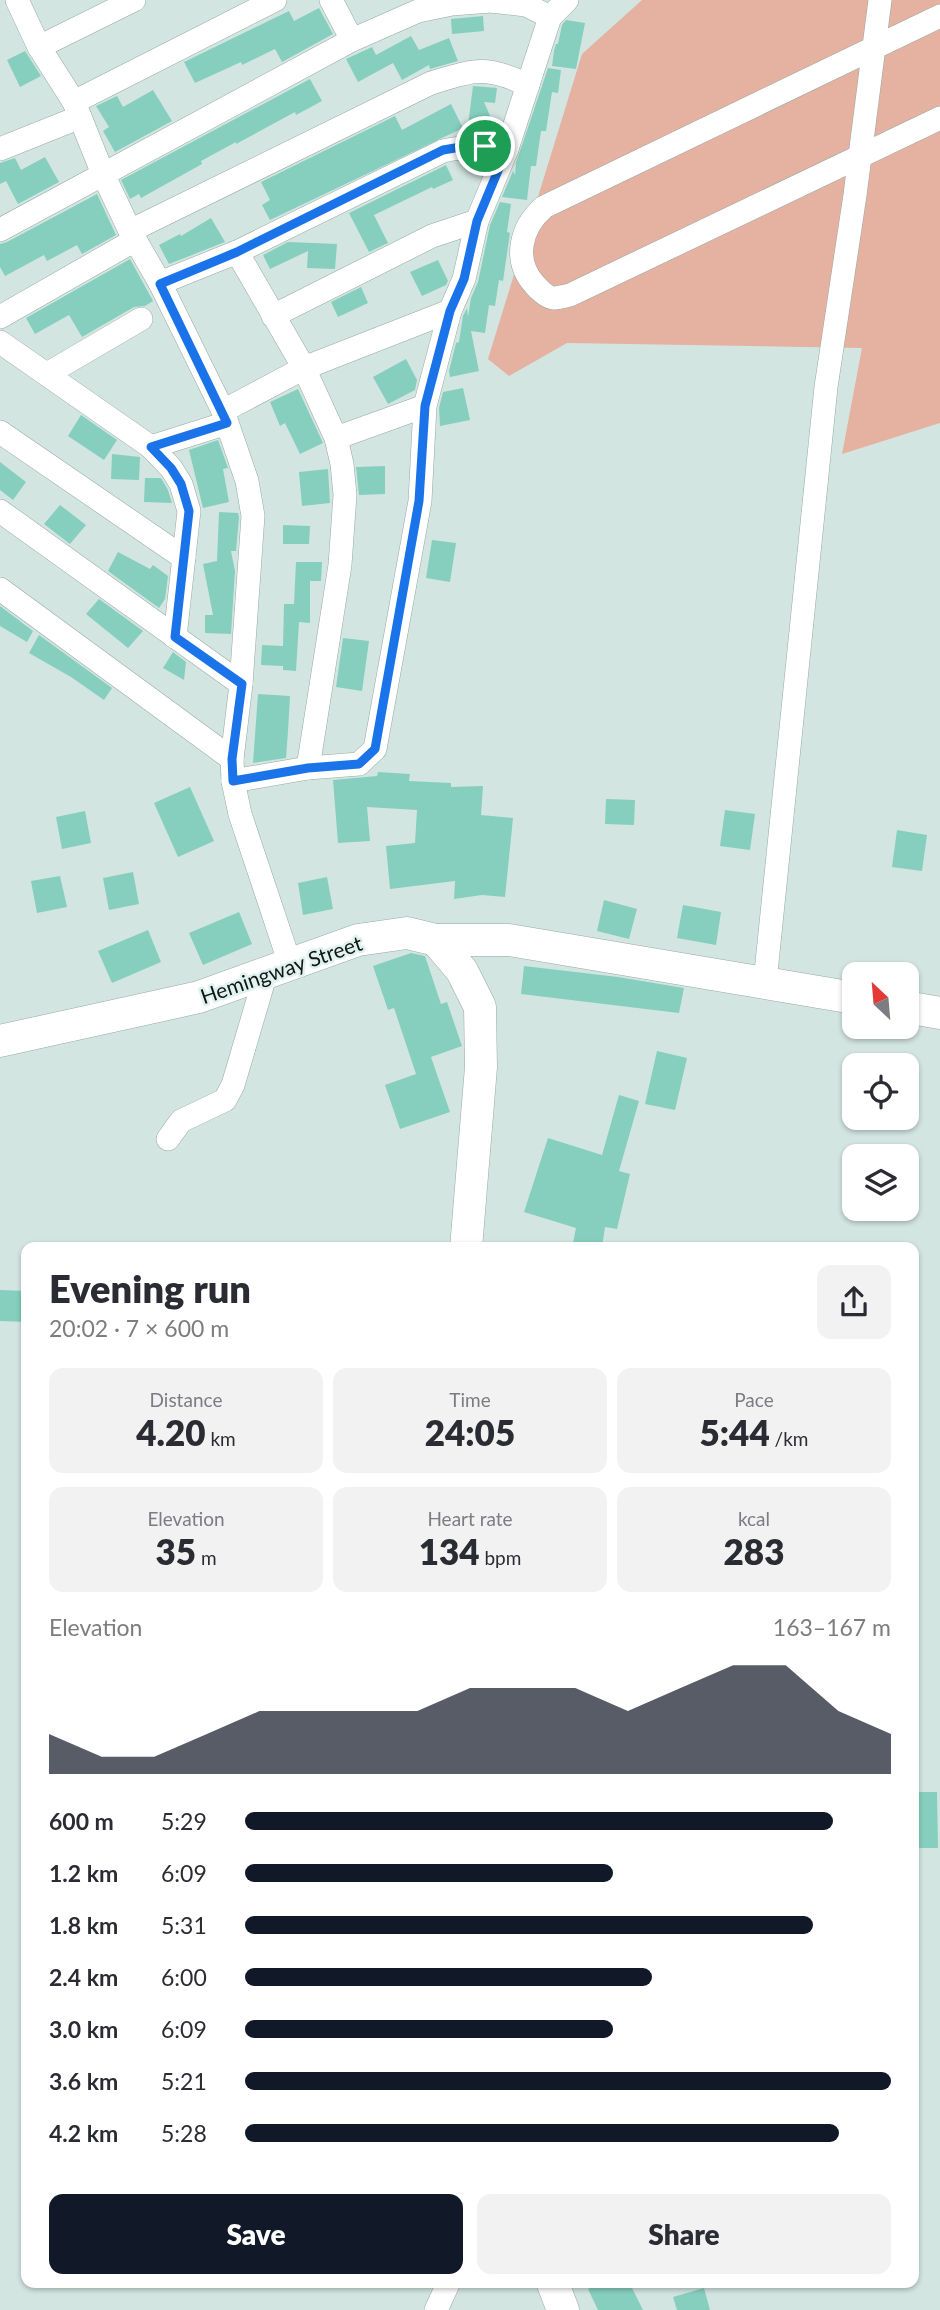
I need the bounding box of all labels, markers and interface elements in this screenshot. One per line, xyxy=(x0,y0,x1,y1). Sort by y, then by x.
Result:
pin xyxy=(455,116,515,176)
icon: arrive xyxy=(466,127,504,165)
street label: Hemingway Street xyxy=(197,929,366,1008)
north arrow xyxy=(842,962,919,1040)
map controls xyxy=(842,962,919,1221)
button: locate xyxy=(842,1053,919,1130)
button: layers xyxy=(842,1144,919,1221)
text: Evening run xyxy=(49,1265,251,1311)
button: share xyxy=(817,1265,891,1339)
text: 20:02 · 7 × 600 m xyxy=(49,1314,229,1342)
text: Distance xyxy=(150,1388,222,1411)
text: Time xyxy=(449,1388,491,1411)
text: Pace xyxy=(734,1388,774,1411)
text: 4.20 xyxy=(136,1411,206,1453)
text: 24:05 xyxy=(425,1411,515,1453)
text: 5:44 xyxy=(700,1411,770,1453)
text: km xyxy=(206,1427,236,1450)
text: /km xyxy=(770,1427,808,1450)
text: Elevation xyxy=(147,1507,225,1530)
text: Heart rate xyxy=(427,1507,513,1530)
text: kcal xyxy=(738,1507,770,1530)
text: 35 xyxy=(155,1530,196,1572)
text: 134 xyxy=(419,1530,480,1572)
text: 283 xyxy=(724,1530,784,1572)
text: m xyxy=(196,1546,217,1569)
text: bpm xyxy=(480,1546,521,1569)
text: Elevation xyxy=(49,1613,142,1641)
text: 163–167 m xyxy=(773,1613,891,1641)
text: 600 m xyxy=(49,1807,114,1835)
text: 5:29 xyxy=(161,1807,207,1835)
text: 1.2 km xyxy=(49,1859,118,1887)
text: 6:09 xyxy=(161,1859,207,1887)
text: 1.8 km xyxy=(49,1911,118,1939)
text: 5:31 xyxy=(161,1911,207,1939)
text: 2.4 km xyxy=(49,1963,118,1991)
text: 6:00 xyxy=(161,1963,207,1991)
text: 3.0 km xyxy=(49,2015,118,2043)
text: 6:09 xyxy=(161,2015,207,2043)
text: 3.6 km xyxy=(49,2067,118,2095)
text: 5:21 xyxy=(161,2067,207,2095)
text: 4.2 km xyxy=(49,2119,118,2147)
text: 5:28 xyxy=(161,2119,207,2147)
button: Save xyxy=(49,2194,463,2274)
button: Share xyxy=(477,2194,891,2274)

